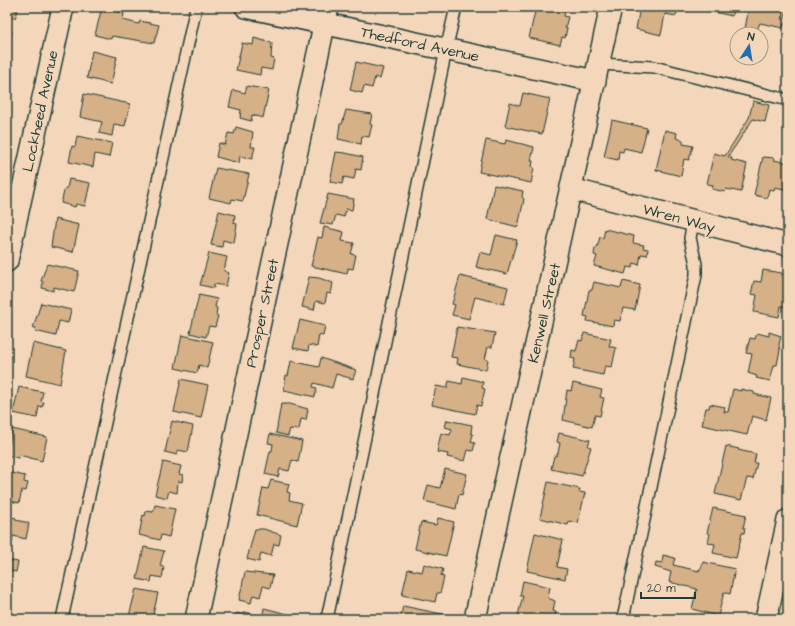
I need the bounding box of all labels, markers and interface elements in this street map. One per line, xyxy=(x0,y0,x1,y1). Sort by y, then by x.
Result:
street label: Thedford Avenue xyxy=(359,22,481,67)
north arrow xyxy=(729,26,769,66)
text: N xyxy=(746,29,756,45)
street label: Lockheed Avenue xyxy=(17,48,64,174)
street label: Wren Way xyxy=(640,199,717,239)
street label: Prosper Street xyxy=(241,257,284,369)
street label: Kenwell Street xyxy=(523,261,566,365)
scale bar xyxy=(641,574,695,600)
text: 20 m xyxy=(647,580,676,597)

